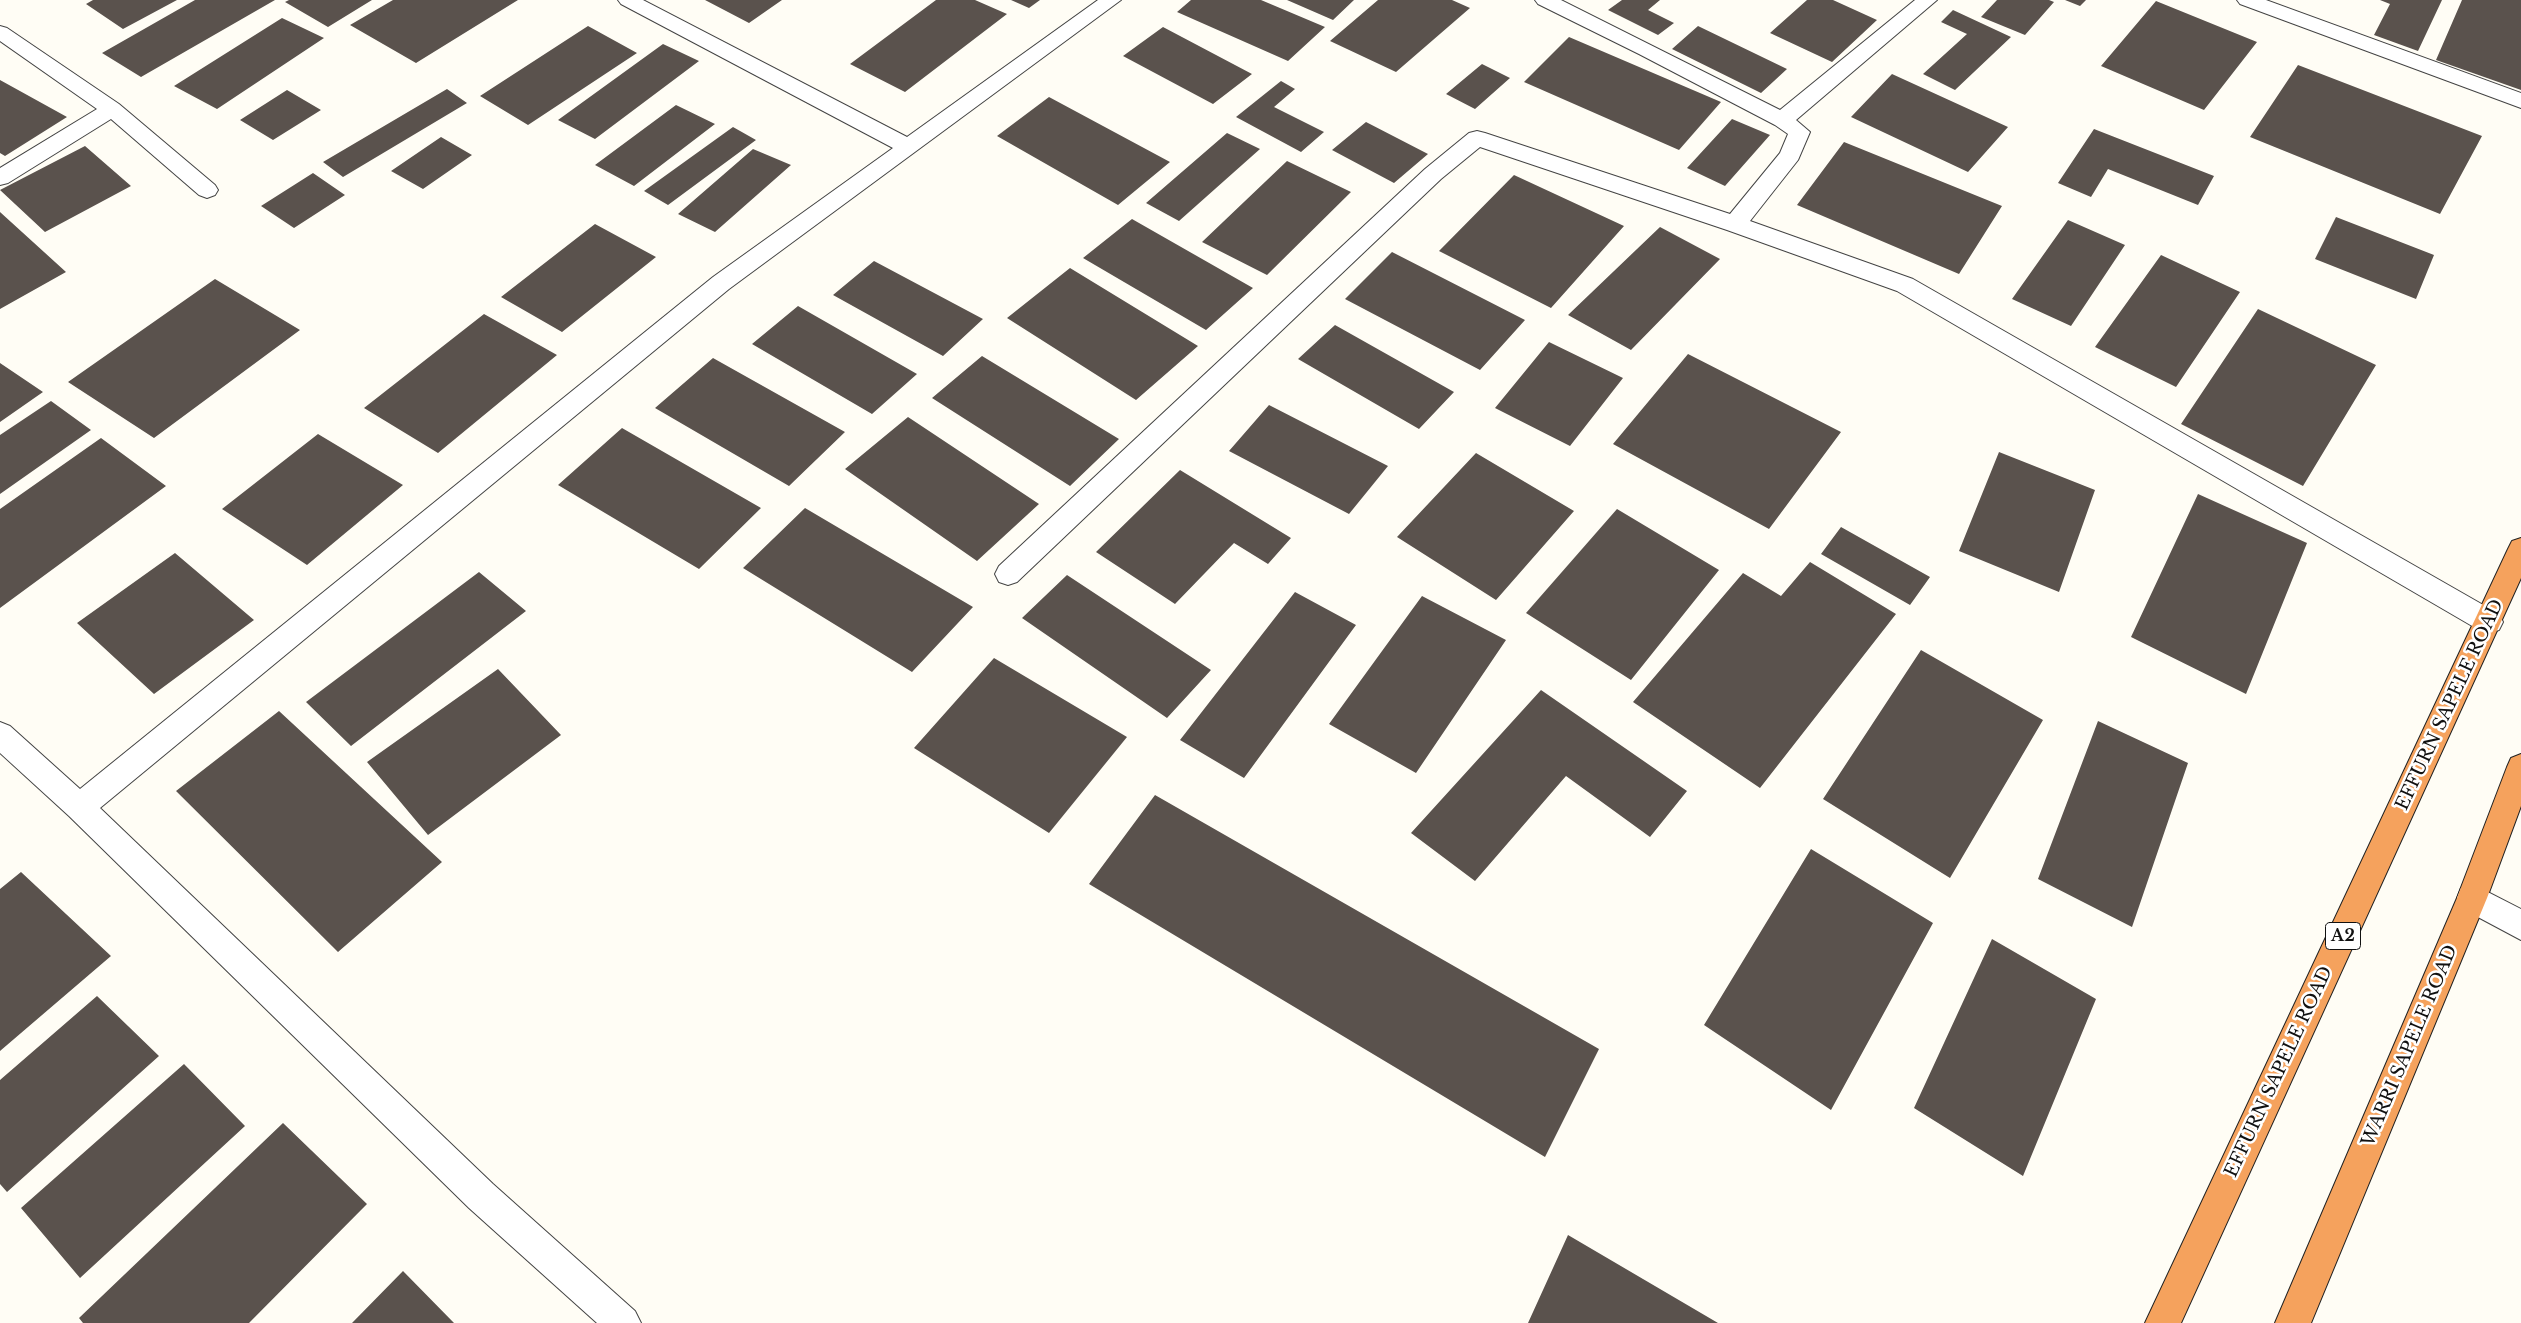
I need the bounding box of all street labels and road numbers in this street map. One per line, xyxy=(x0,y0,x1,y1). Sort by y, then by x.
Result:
street label: EFFURN SAPELE ROAD xyxy=(2392,596,2508,814)
road number: A2 xyxy=(2326,922,2360,949)
street label: WARRI SAPELE ROAD xyxy=(2358,942,2462,1150)
street label: EFFURN SAPELE ROAD xyxy=(2221,963,2337,1181)

